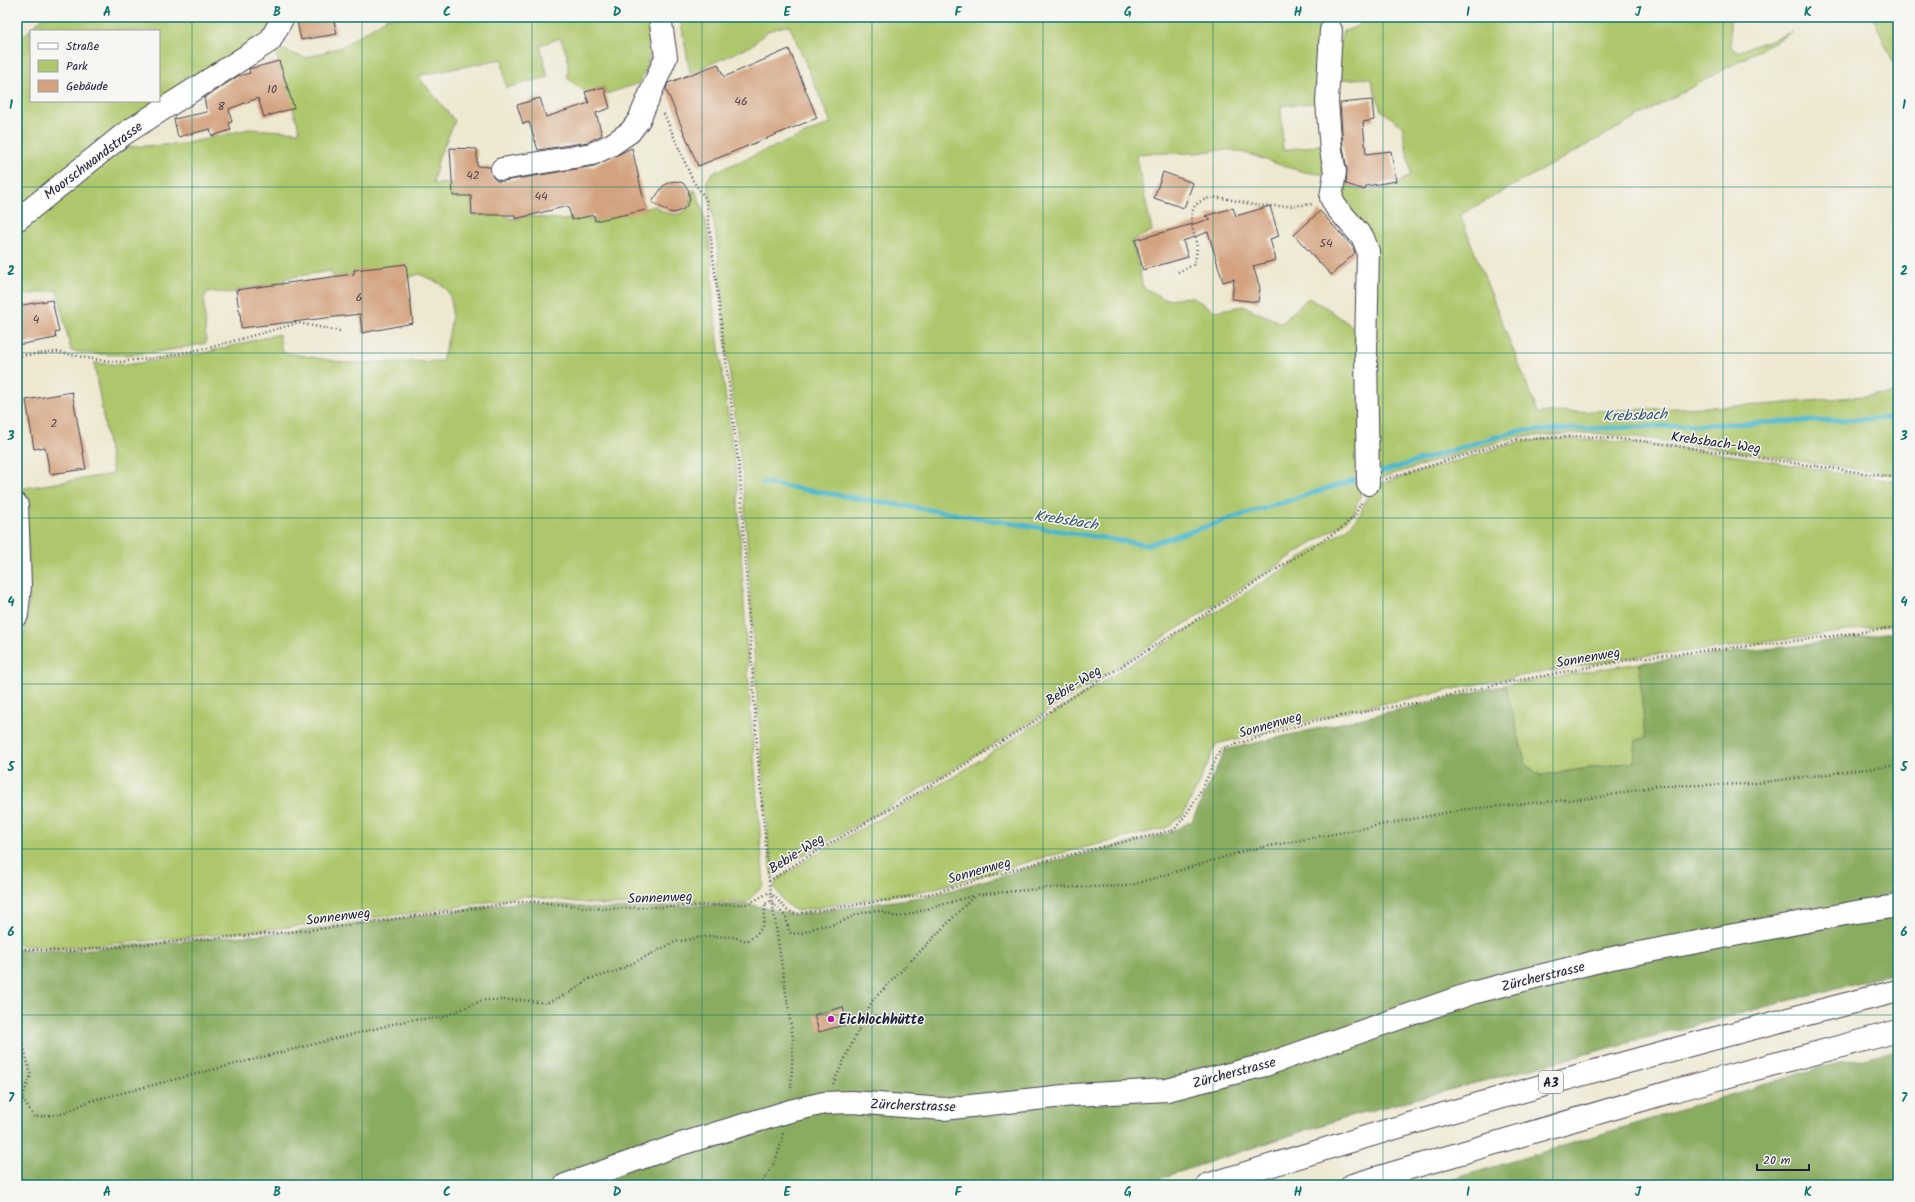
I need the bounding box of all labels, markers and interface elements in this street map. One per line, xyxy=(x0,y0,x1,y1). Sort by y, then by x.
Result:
text: A xyxy=(103,2,111,23)
text: B xyxy=(273,2,281,23)
text: C xyxy=(443,2,451,23)
text: D xyxy=(613,2,622,23)
text: E xyxy=(783,2,791,23)
text: F xyxy=(954,2,962,23)
text: G xyxy=(1124,2,1132,23)
text: H xyxy=(1294,2,1303,23)
text: I xyxy=(1466,2,1470,23)
text: J xyxy=(1635,2,1642,23)
text: K xyxy=(1804,2,1812,23)
legend xyxy=(30,30,160,102)
text: Straße xyxy=(66,37,100,56)
text: Park xyxy=(66,57,88,76)
text: Gebäude xyxy=(66,77,108,96)
house number: 10 xyxy=(267,80,277,99)
house number: 46 xyxy=(734,92,748,111)
text: 1 xyxy=(9,95,13,116)
text: 1 xyxy=(1902,95,1906,116)
house number: 8 xyxy=(217,97,225,116)
street label: Moorschwandstrasse xyxy=(39,116,148,205)
house number: 42 xyxy=(466,166,480,185)
house number: 44 xyxy=(534,187,548,206)
house number: 54 xyxy=(1319,234,1333,253)
text: 2 xyxy=(7,261,15,282)
text: 2 xyxy=(1900,261,1908,282)
house number: 6 xyxy=(356,288,362,307)
house number: 4 xyxy=(33,310,40,329)
water label: Krebsbach xyxy=(1602,403,1670,429)
house number: 2 xyxy=(51,414,58,433)
text: 3 xyxy=(6,426,15,447)
street label: Krebsbach-Weg xyxy=(1670,426,1762,460)
text: 3 xyxy=(1899,426,1908,447)
water label: Krebsbach xyxy=(1032,504,1101,538)
text: 4 xyxy=(7,592,15,613)
text: 4 xyxy=(1900,592,1908,613)
street label: Sonnenweg xyxy=(1554,642,1622,674)
street label: Bebie-Weg xyxy=(1041,660,1106,712)
street label: Sonnenweg xyxy=(1236,705,1304,744)
text: 5 xyxy=(7,757,16,778)
text: 5 xyxy=(1900,757,1909,778)
street label: Bebie-Weg xyxy=(764,828,829,880)
street label: Sonnenweg xyxy=(945,851,1013,890)
street label: Sonnenweg xyxy=(627,886,693,910)
street label: Sonnenweg xyxy=(305,902,372,932)
text: 6 xyxy=(7,922,15,943)
text: 6 xyxy=(1900,922,1908,943)
street label: Zürcherstrasse xyxy=(1499,956,1588,998)
place label: Eichlochhütte xyxy=(839,1009,924,1031)
marker: Eichlochhütte xyxy=(826,1014,836,1024)
street label: Zürcherstrasse xyxy=(1190,1051,1279,1095)
road number: A3 xyxy=(1539,1071,1563,1093)
text: 7 xyxy=(8,1088,15,1109)
text: 7 xyxy=(1901,1088,1908,1109)
street label: Zürcherstrasse xyxy=(870,1094,957,1119)
scale bar xyxy=(1757,1146,1809,1172)
text: 20 m xyxy=(1763,1151,1791,1170)
text: A xyxy=(103,1182,111,1202)
text: B xyxy=(273,1182,281,1202)
text: C xyxy=(443,1182,451,1202)
text: D xyxy=(613,1182,622,1202)
text: E xyxy=(783,1182,791,1202)
text: F xyxy=(954,1182,962,1202)
text: G xyxy=(1124,1182,1132,1202)
text: H xyxy=(1294,1182,1303,1202)
text: I xyxy=(1466,1182,1470,1202)
text: J xyxy=(1635,1182,1642,1202)
text: K xyxy=(1804,1182,1812,1202)

